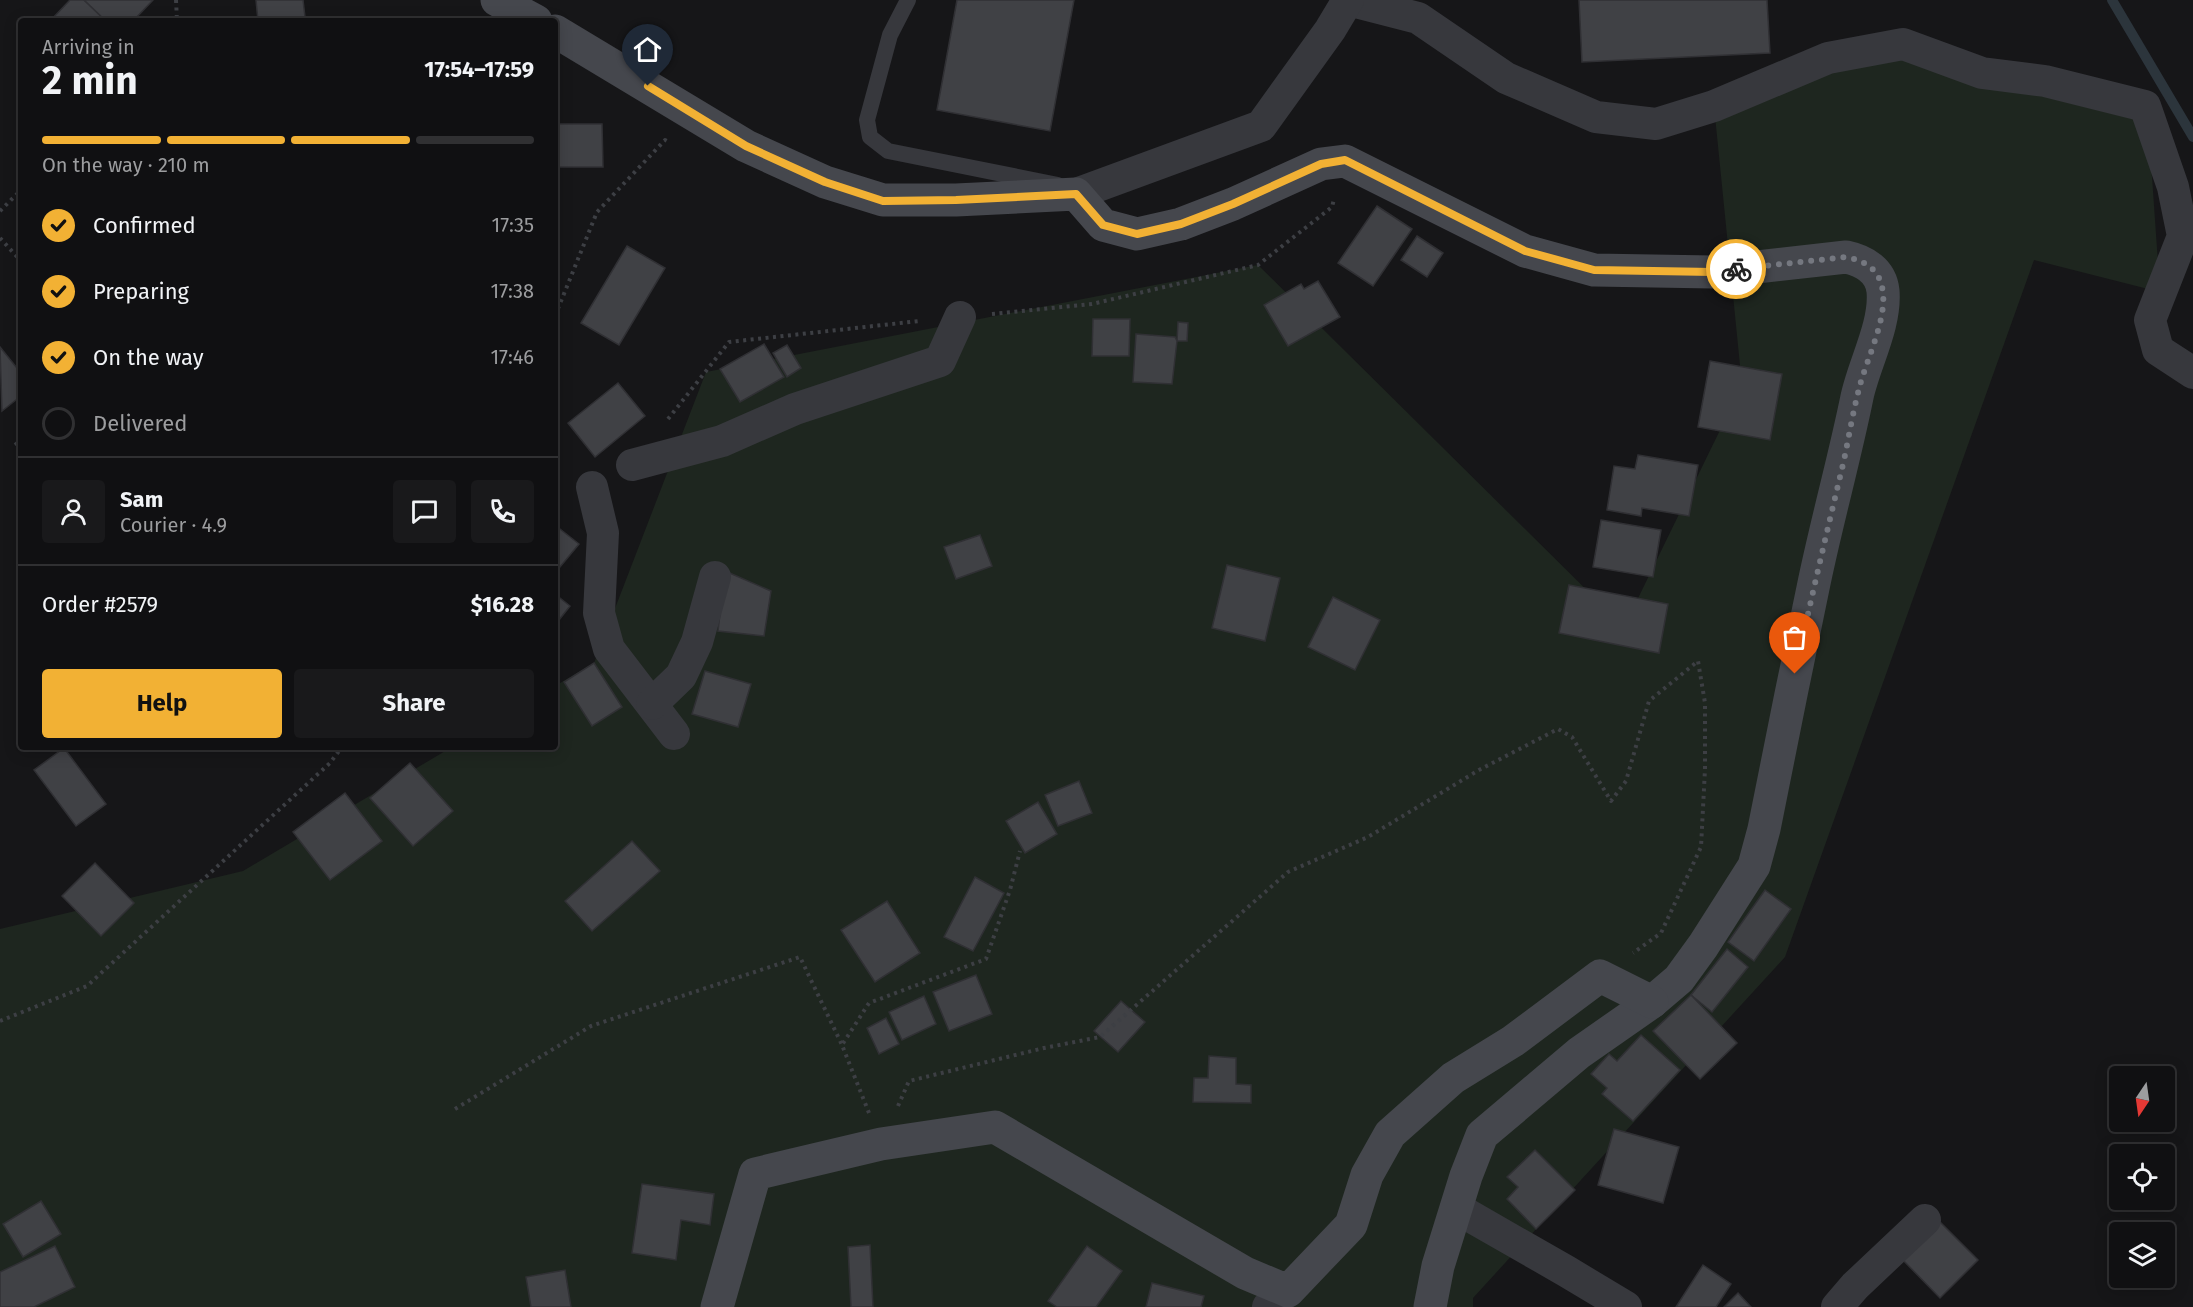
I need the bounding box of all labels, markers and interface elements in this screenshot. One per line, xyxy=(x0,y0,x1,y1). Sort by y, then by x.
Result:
pin xyxy=(622,24,673,86)
icon: home xyxy=(631,33,664,66)
text: Arriving in xyxy=(42,35,135,59)
text: 17:54–17:59 xyxy=(424,56,534,83)
text: 2 min xyxy=(42,58,138,104)
text: On the way · 210 m xyxy=(42,153,210,177)
icon: check xyxy=(42,209,75,242)
text: Confirmed xyxy=(93,212,196,239)
text: 17:35 xyxy=(491,213,534,237)
courier xyxy=(1706,239,1766,299)
icon: bike xyxy=(1720,253,1753,286)
icon: check xyxy=(42,275,75,308)
text: Preparing xyxy=(93,278,189,305)
text: 17:38 xyxy=(490,279,534,303)
icon: check xyxy=(42,341,75,374)
text: On the way xyxy=(93,344,204,371)
text: 17:46 xyxy=(490,345,534,369)
text: Delivered xyxy=(93,410,188,437)
button: person xyxy=(42,480,105,543)
button: chat xyxy=(393,480,456,543)
button: phone xyxy=(471,480,534,543)
text: Sam xyxy=(120,486,163,513)
text: Courier · 4.9 xyxy=(120,513,227,537)
text: Order #2579 xyxy=(42,591,158,618)
text: $16.28 xyxy=(471,591,534,618)
pin xyxy=(1769,612,1820,674)
icon: bag xyxy=(1778,621,1811,654)
button: Help xyxy=(42,669,282,738)
button: Share xyxy=(294,669,534,738)
north arrow xyxy=(2109,1066,2175,1132)
map controls xyxy=(2109,1066,2175,1288)
button: locate xyxy=(2109,1144,2175,1210)
button: layers xyxy=(2109,1222,2175,1288)

